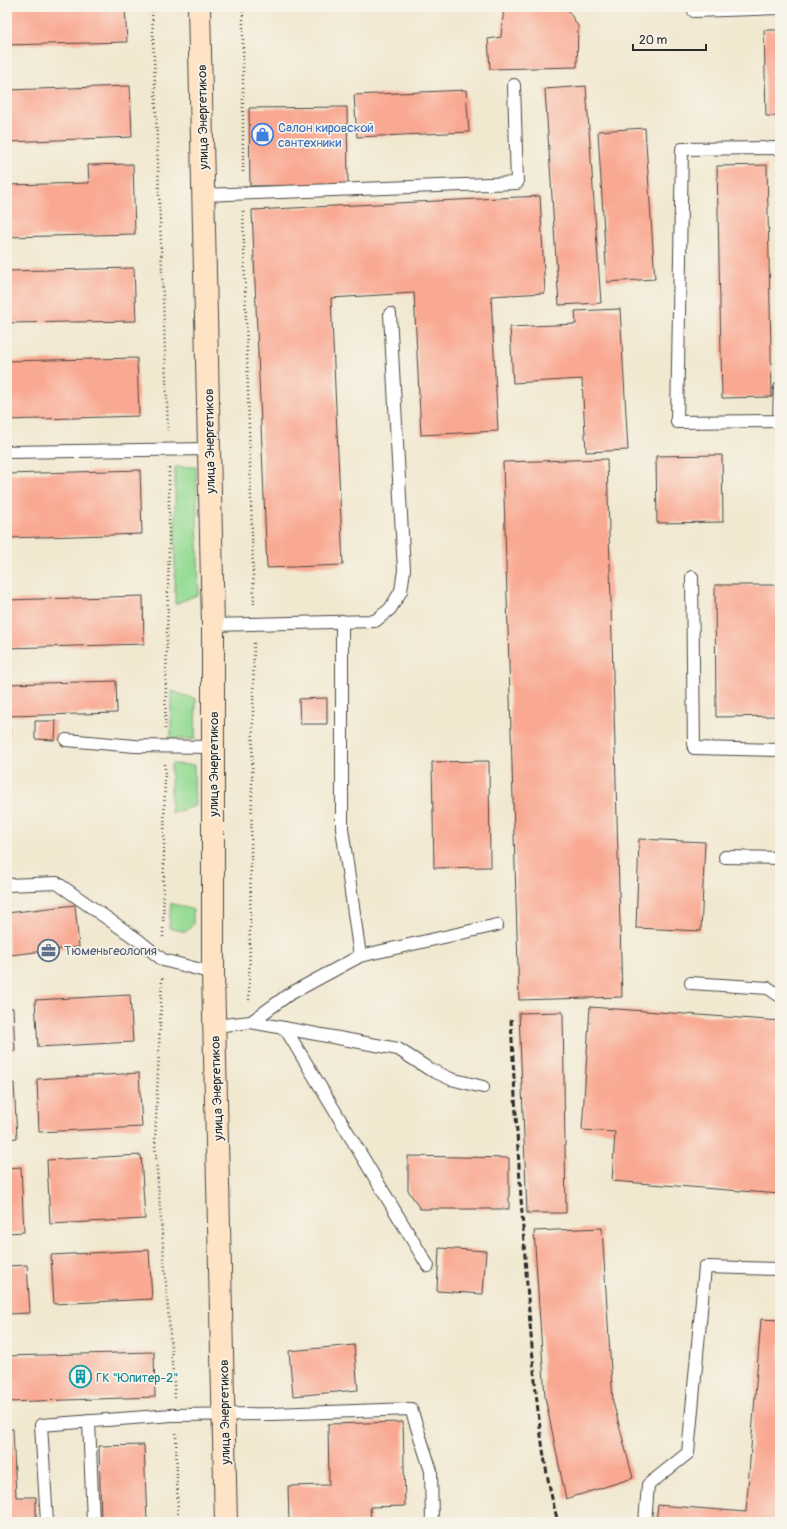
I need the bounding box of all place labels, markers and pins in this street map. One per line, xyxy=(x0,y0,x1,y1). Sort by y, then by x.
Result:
place label: Салон кировской сантехники xyxy=(278,120,374,151)
shop icon: Салон кировской сантехники xyxy=(250,121,276,147)
office icon: Тюменьгеология xyxy=(35,937,61,963)
place label: Тюменьгеология xyxy=(64,943,157,959)
building icon: ГК "Юпитер-2" xyxy=(68,1364,94,1390)
place label: ГК "Юпитер-2" xyxy=(96,1370,179,1386)

